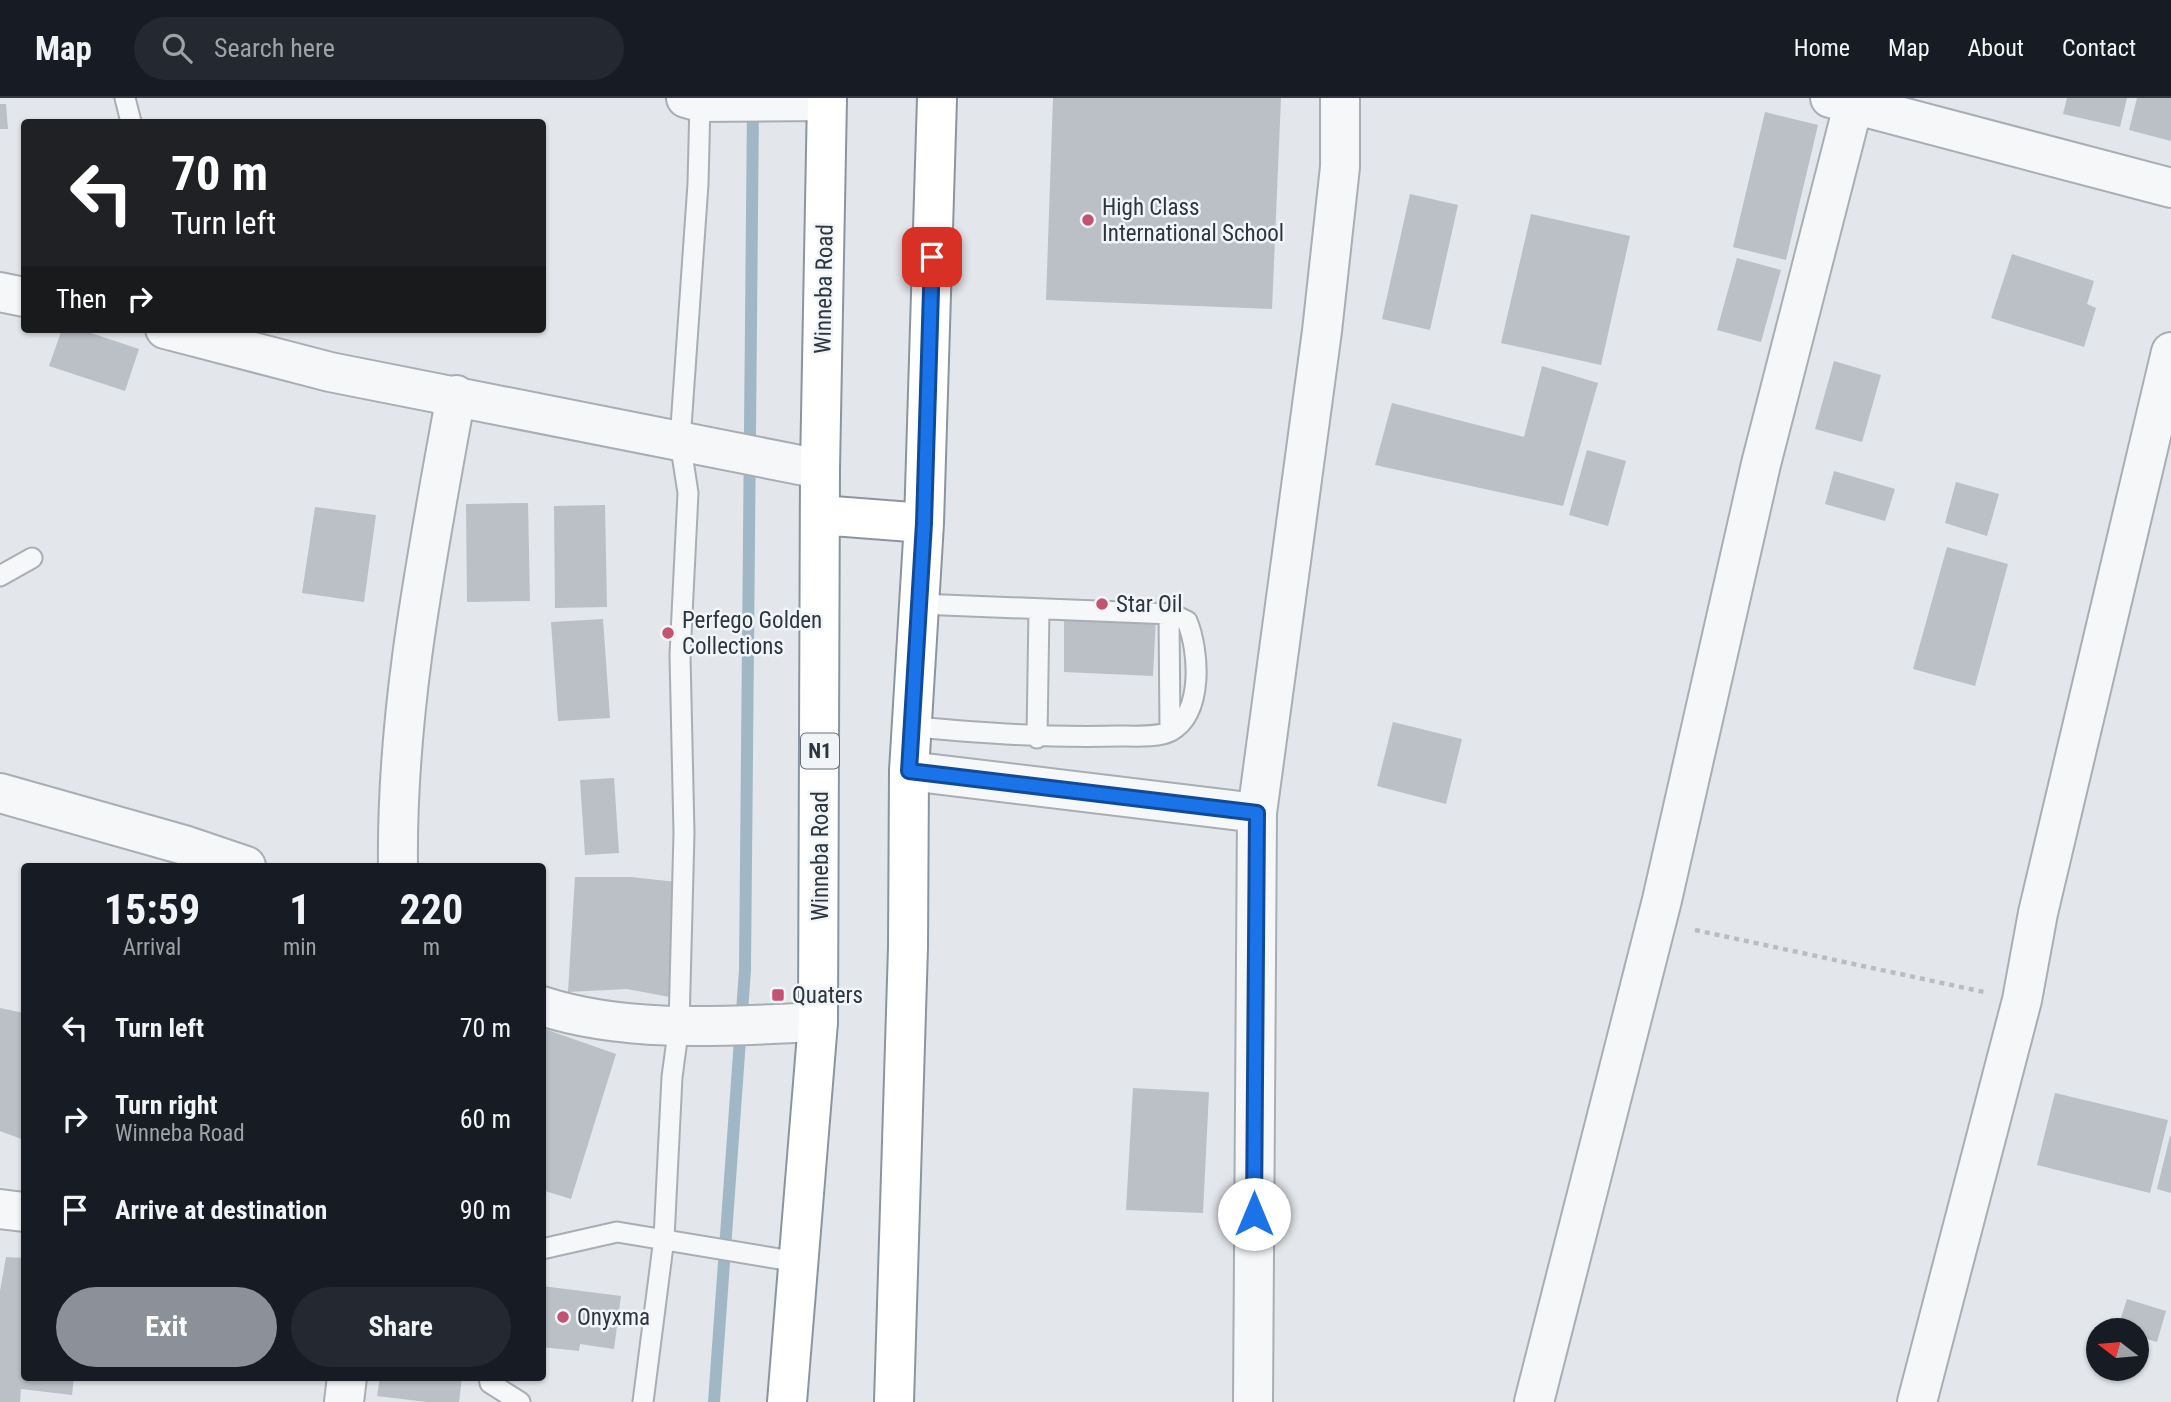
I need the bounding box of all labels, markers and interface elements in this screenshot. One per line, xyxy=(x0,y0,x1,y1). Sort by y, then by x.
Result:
search box xyxy=(134,17,624,80)
text: Map xyxy=(35,29,92,68)
icon: search xyxy=(158,29,196,67)
text: Search here xyxy=(214,33,335,63)
text: Home xyxy=(1794,34,1850,62)
text: Map xyxy=(1888,34,1930,62)
text: About xyxy=(1968,34,2024,62)
text: Contact xyxy=(2062,34,2136,62)
text: 70 m xyxy=(171,145,268,202)
icon: left xyxy=(56,147,147,238)
place label: High Class International School xyxy=(1102,194,1284,247)
text: Turn left xyxy=(171,204,276,242)
marker: High Class International School xyxy=(1080,212,1096,228)
street label: Winneba Road xyxy=(809,224,839,354)
pin xyxy=(902,227,962,287)
icon: arrive xyxy=(913,238,951,276)
icon: right xyxy=(121,280,159,318)
text: Then xyxy=(56,284,107,314)
place label: Star Oil xyxy=(1116,591,1182,618)
marker: Star Oil xyxy=(1094,596,1110,612)
place label: Perfego Golden Collections xyxy=(682,607,822,660)
marker: Perfego Golden Collections xyxy=(660,625,676,641)
road number: N1 xyxy=(801,734,839,768)
street label: Winneba Road xyxy=(807,791,834,921)
text: 15:59 xyxy=(104,885,200,934)
text: 1 xyxy=(289,885,310,934)
text: 220 xyxy=(399,885,463,934)
text: Arrival xyxy=(123,934,181,961)
text: min xyxy=(283,934,317,961)
text: m xyxy=(423,934,440,961)
place label: Quaters xyxy=(792,982,863,1009)
marker: Quaters xyxy=(770,987,786,1003)
icon: left xyxy=(56,1009,94,1047)
text: Turn left xyxy=(115,1013,204,1043)
text: 70 m xyxy=(460,1013,511,1043)
text: Turn right xyxy=(115,1090,217,1120)
icon: right xyxy=(56,1100,94,1138)
text: 60 m xyxy=(460,1104,511,1134)
text: Winneba Road xyxy=(115,1120,245,1147)
position arrow xyxy=(1217,1177,1291,1251)
icon: arrive xyxy=(56,1191,94,1229)
text: Arrive at destination xyxy=(115,1195,327,1225)
text: 90 m xyxy=(460,1195,511,1225)
button: Exit xyxy=(56,1287,277,1367)
button: Share xyxy=(291,1287,511,1367)
place label: Onyxma xyxy=(577,1304,650,1331)
marker: Onyxma xyxy=(555,1309,571,1325)
north arrow xyxy=(2086,1318,2149,1381)
map controls xyxy=(2086,1318,2149,1381)

